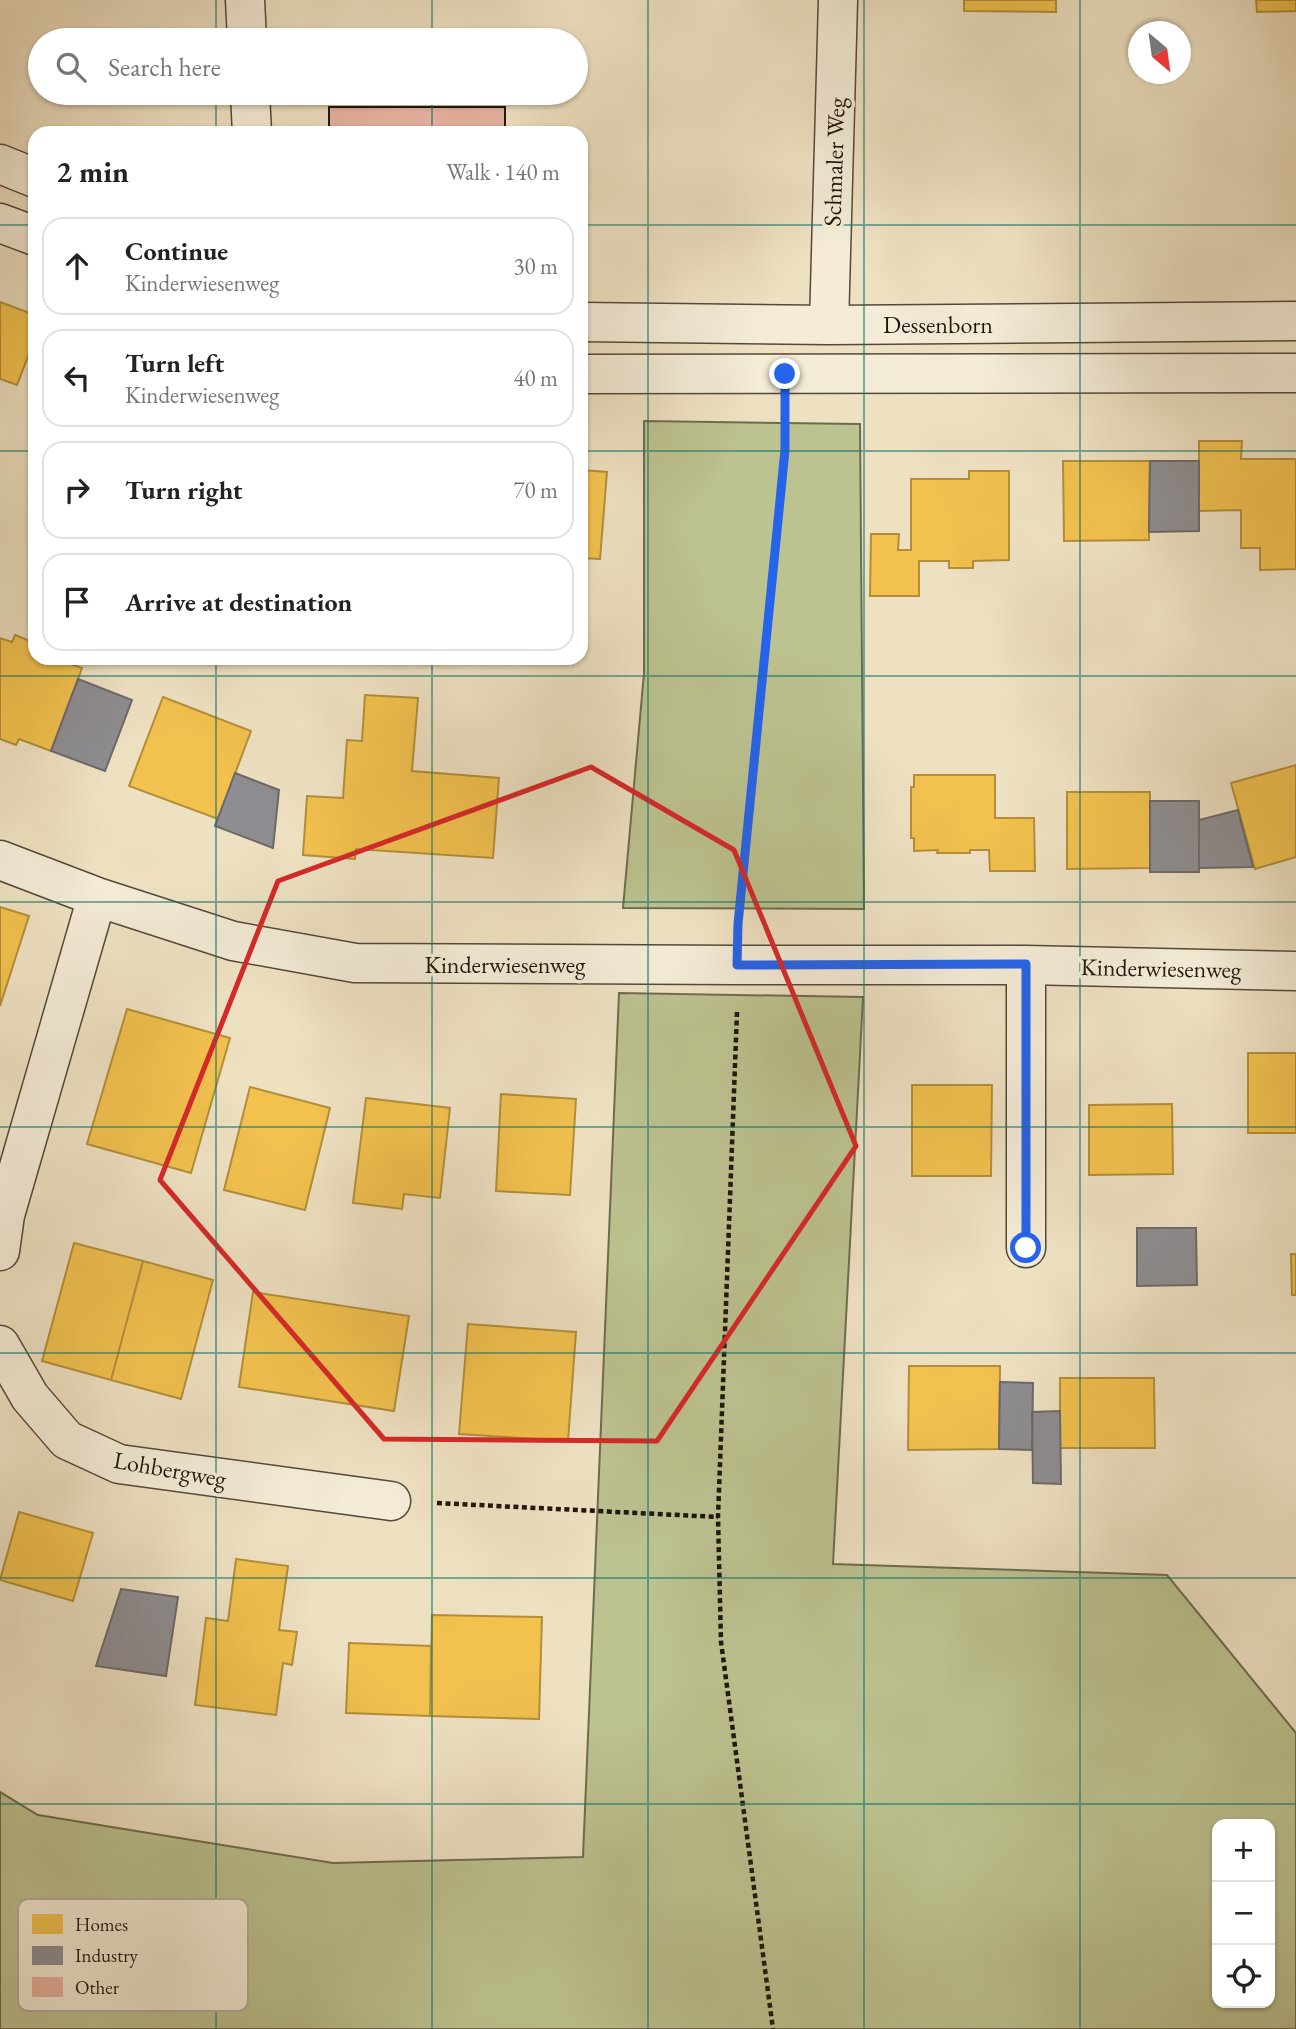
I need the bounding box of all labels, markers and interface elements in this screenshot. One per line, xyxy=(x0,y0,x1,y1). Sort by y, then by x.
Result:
north arrow xyxy=(1128,21,1191,84)
search box xyxy=(28,28,588,105)
icon: search xyxy=(52,48,90,86)
text: Search here xyxy=(108,50,221,84)
street label: Schmaler Weg xyxy=(816,97,852,227)
text: 2 min xyxy=(56,152,129,191)
text: Walk · 140 m xyxy=(446,157,560,187)
text: Continue xyxy=(125,234,228,268)
icon: ahead xyxy=(58,247,96,285)
text: 30 m xyxy=(513,251,558,281)
text: Kinderwiesenweg xyxy=(125,268,279,298)
street label: Dessenborn xyxy=(883,309,993,340)
text: Turn left xyxy=(125,346,224,380)
route end xyxy=(769,358,800,389)
icon: left xyxy=(58,359,96,397)
text: 40 m xyxy=(513,363,558,393)
text: Kinderwiesenweg xyxy=(125,380,279,410)
icon: right xyxy=(58,471,96,509)
text: Turn right xyxy=(125,473,243,507)
text: 70 m xyxy=(513,475,558,505)
icon: arrive xyxy=(58,583,96,621)
text: Arrive at destination xyxy=(125,585,352,619)
street label: Kinderwiesenweg xyxy=(425,949,586,980)
street label: Kinderwiesenweg xyxy=(1080,951,1242,985)
route start xyxy=(1010,1232,1041,1263)
street label: Lohbergweg xyxy=(111,1444,229,1494)
map controls xyxy=(1212,1819,1275,2008)
button: + xyxy=(1212,1819,1275,1882)
button: − xyxy=(1212,1882,1275,1945)
legend xyxy=(18,1899,248,2011)
text: Homes xyxy=(75,1912,128,1937)
text: Industry xyxy=(75,1943,139,1968)
button: locate xyxy=(1212,1945,1275,2008)
text: Other xyxy=(75,1975,120,2000)

